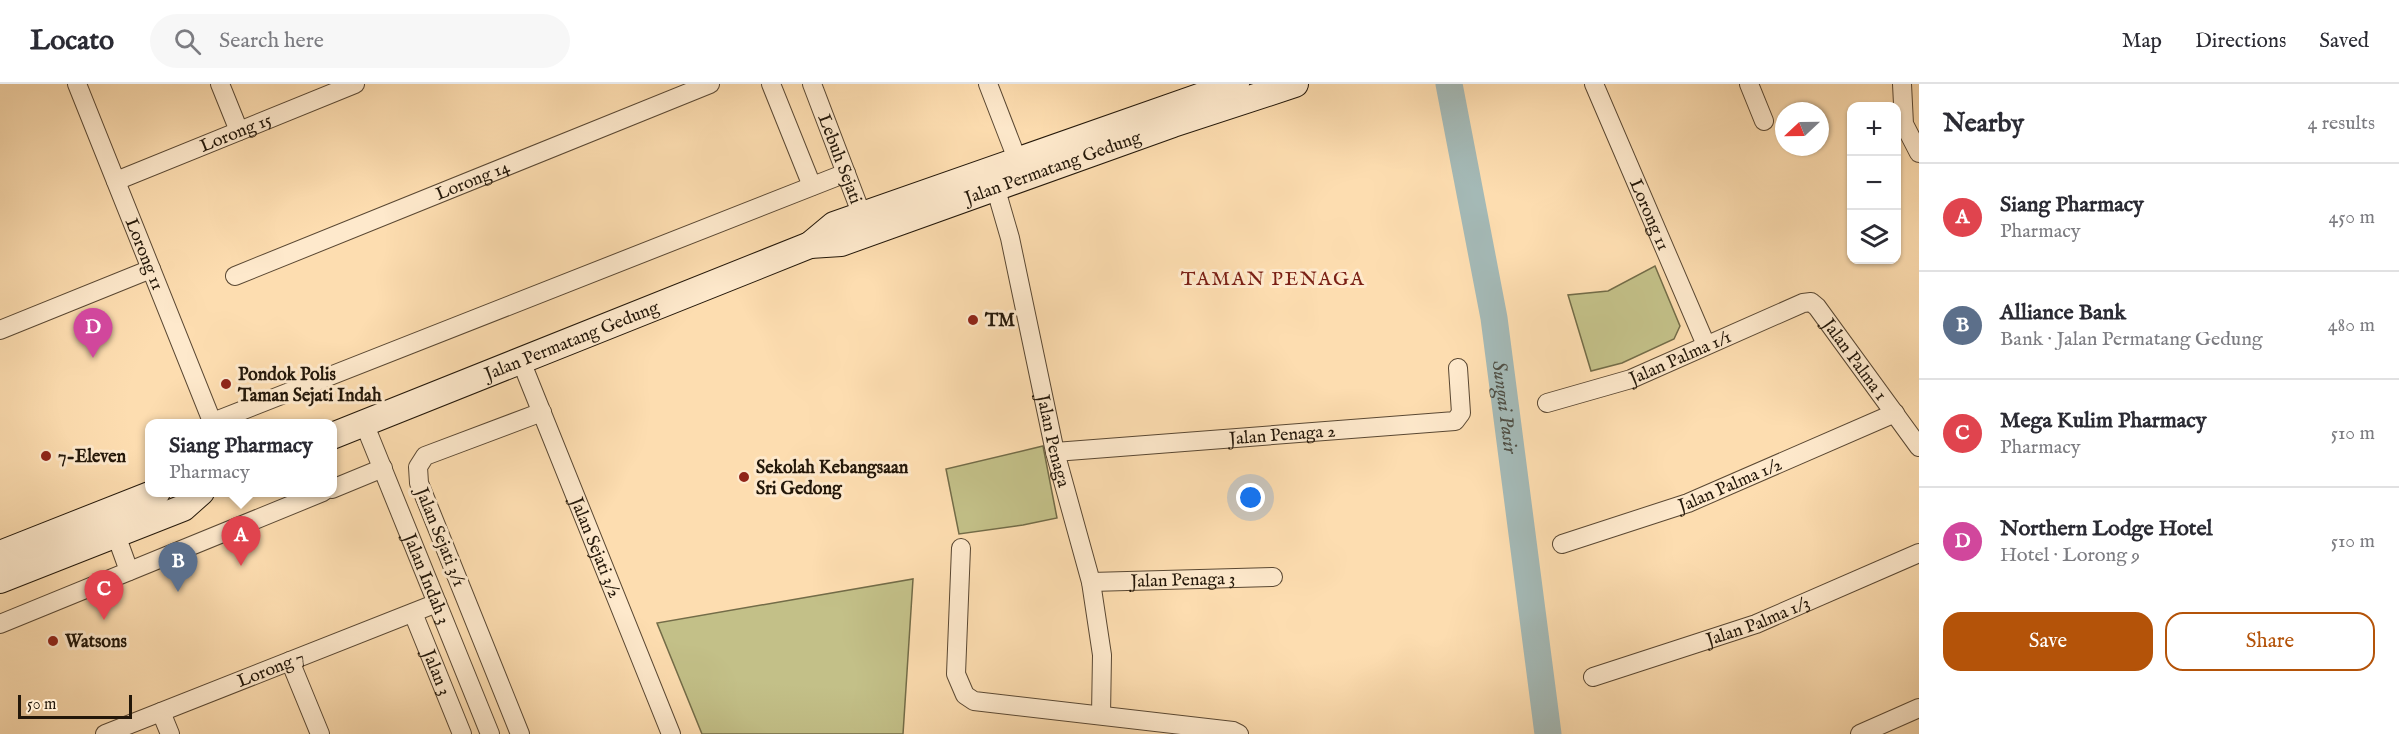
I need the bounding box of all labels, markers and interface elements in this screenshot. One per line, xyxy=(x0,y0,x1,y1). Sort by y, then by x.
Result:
search box xyxy=(150,14,570,68)
text: Locato xyxy=(30,24,114,59)
icon: search xyxy=(171,25,204,58)
text: Search here xyxy=(219,27,324,55)
text: Map xyxy=(2122,28,2162,55)
text: Directions xyxy=(2195,28,2286,55)
text: Saved xyxy=(2319,28,2369,55)
north arrow xyxy=(1775,102,1829,156)
map controls xyxy=(1847,102,1901,264)
button: + xyxy=(1847,102,1901,156)
text: Nearby xyxy=(1943,107,2024,140)
street label: Lorong 15 xyxy=(197,109,276,159)
street label: Lebuh Sejati xyxy=(812,111,867,208)
text: 4 results xyxy=(2308,111,2375,136)
street label: Jalan Permatang Gedung xyxy=(960,126,1145,211)
street label: Lorong 14 xyxy=(433,156,513,207)
button: − xyxy=(1847,156,1901,210)
street label: Lorong 11 xyxy=(1623,176,1674,254)
text: Siang Pharmacy xyxy=(2000,191,2144,219)
text: A xyxy=(1956,205,1969,230)
text: 450 m xyxy=(2328,205,2375,230)
button: layers xyxy=(1847,210,1901,264)
street label: Lorong 11 xyxy=(119,215,168,294)
text: Pharmacy xyxy=(2000,219,2081,244)
district label: TAMAN PENAGA xyxy=(1181,267,1365,292)
street label: Jalan Permatang Gedung xyxy=(480,296,663,388)
text: Alliance Bank xyxy=(2000,299,2126,327)
pin: D xyxy=(74,308,112,358)
place label: TM xyxy=(984,310,1015,333)
marker: TM xyxy=(966,313,980,327)
street label: Jalan Palma 1 xyxy=(1815,313,1892,406)
text: B xyxy=(1956,313,1969,338)
text: 480 m xyxy=(2328,313,2375,338)
street label: Jalan Palma 1/1 xyxy=(1624,326,1735,392)
text: Bank · Jalan Permatang Gedung xyxy=(2000,327,2263,352)
water label: Sungai Pasir xyxy=(1486,359,1523,456)
place label: Pondok Polis Taman Sejati Indah xyxy=(237,364,382,408)
marker: Pondok Polis Taman Sejati Indah xyxy=(219,377,233,391)
street label: Jalan Penaga xyxy=(1030,391,1074,490)
text: Mega Kulim Pharmacy xyxy=(2000,407,2207,435)
popup xyxy=(145,419,337,497)
street label: Jalan Penaga 2 xyxy=(1226,420,1337,452)
text: C xyxy=(1955,421,1970,446)
text: 510 m xyxy=(2331,421,2375,446)
text: Siang Pharmacy xyxy=(169,432,313,460)
text: Pharmacy xyxy=(2000,435,2081,460)
place label: 7-Eleven xyxy=(58,446,127,469)
marker: 7-Eleven xyxy=(39,449,53,463)
street label: Jalan Palma 1/2 xyxy=(1674,454,1786,519)
place label: Sekolah Kebangsaan Sri Gedong xyxy=(756,457,909,501)
text: Pharmacy xyxy=(169,460,250,485)
marker: Sekolah Kebangsaan Sri Gedong xyxy=(737,470,751,484)
street label: Jalan Sejati 3/1 xyxy=(409,483,470,591)
your location xyxy=(1236,483,1265,512)
street label: Jalan Sejati 3/2 xyxy=(563,492,625,602)
text: Northern Lodge Hotel xyxy=(2000,515,2213,543)
pin: A xyxy=(222,516,260,566)
street label: Jalan Indah 3 xyxy=(396,529,454,628)
text: D xyxy=(1954,529,1971,554)
text: 510 m xyxy=(2331,529,2375,554)
pin: B xyxy=(158,542,198,592)
text: Hotel · Lorong 9 xyxy=(2000,543,2140,568)
street label: Jalan Penaga 3 xyxy=(1128,568,1236,594)
pin: C xyxy=(84,570,124,620)
street label: Jalan Palma 1/3 xyxy=(1702,592,1814,653)
button: Save xyxy=(1943,612,2153,671)
button: Share xyxy=(2165,612,2375,671)
place label: Watsons xyxy=(64,631,128,654)
marker: Watsons xyxy=(46,634,60,648)
street label: Jalan 3 xyxy=(415,645,455,699)
street label: Lorong 7 xyxy=(234,646,308,694)
scale bar xyxy=(18,692,132,720)
text: 50 m xyxy=(27,695,56,715)

